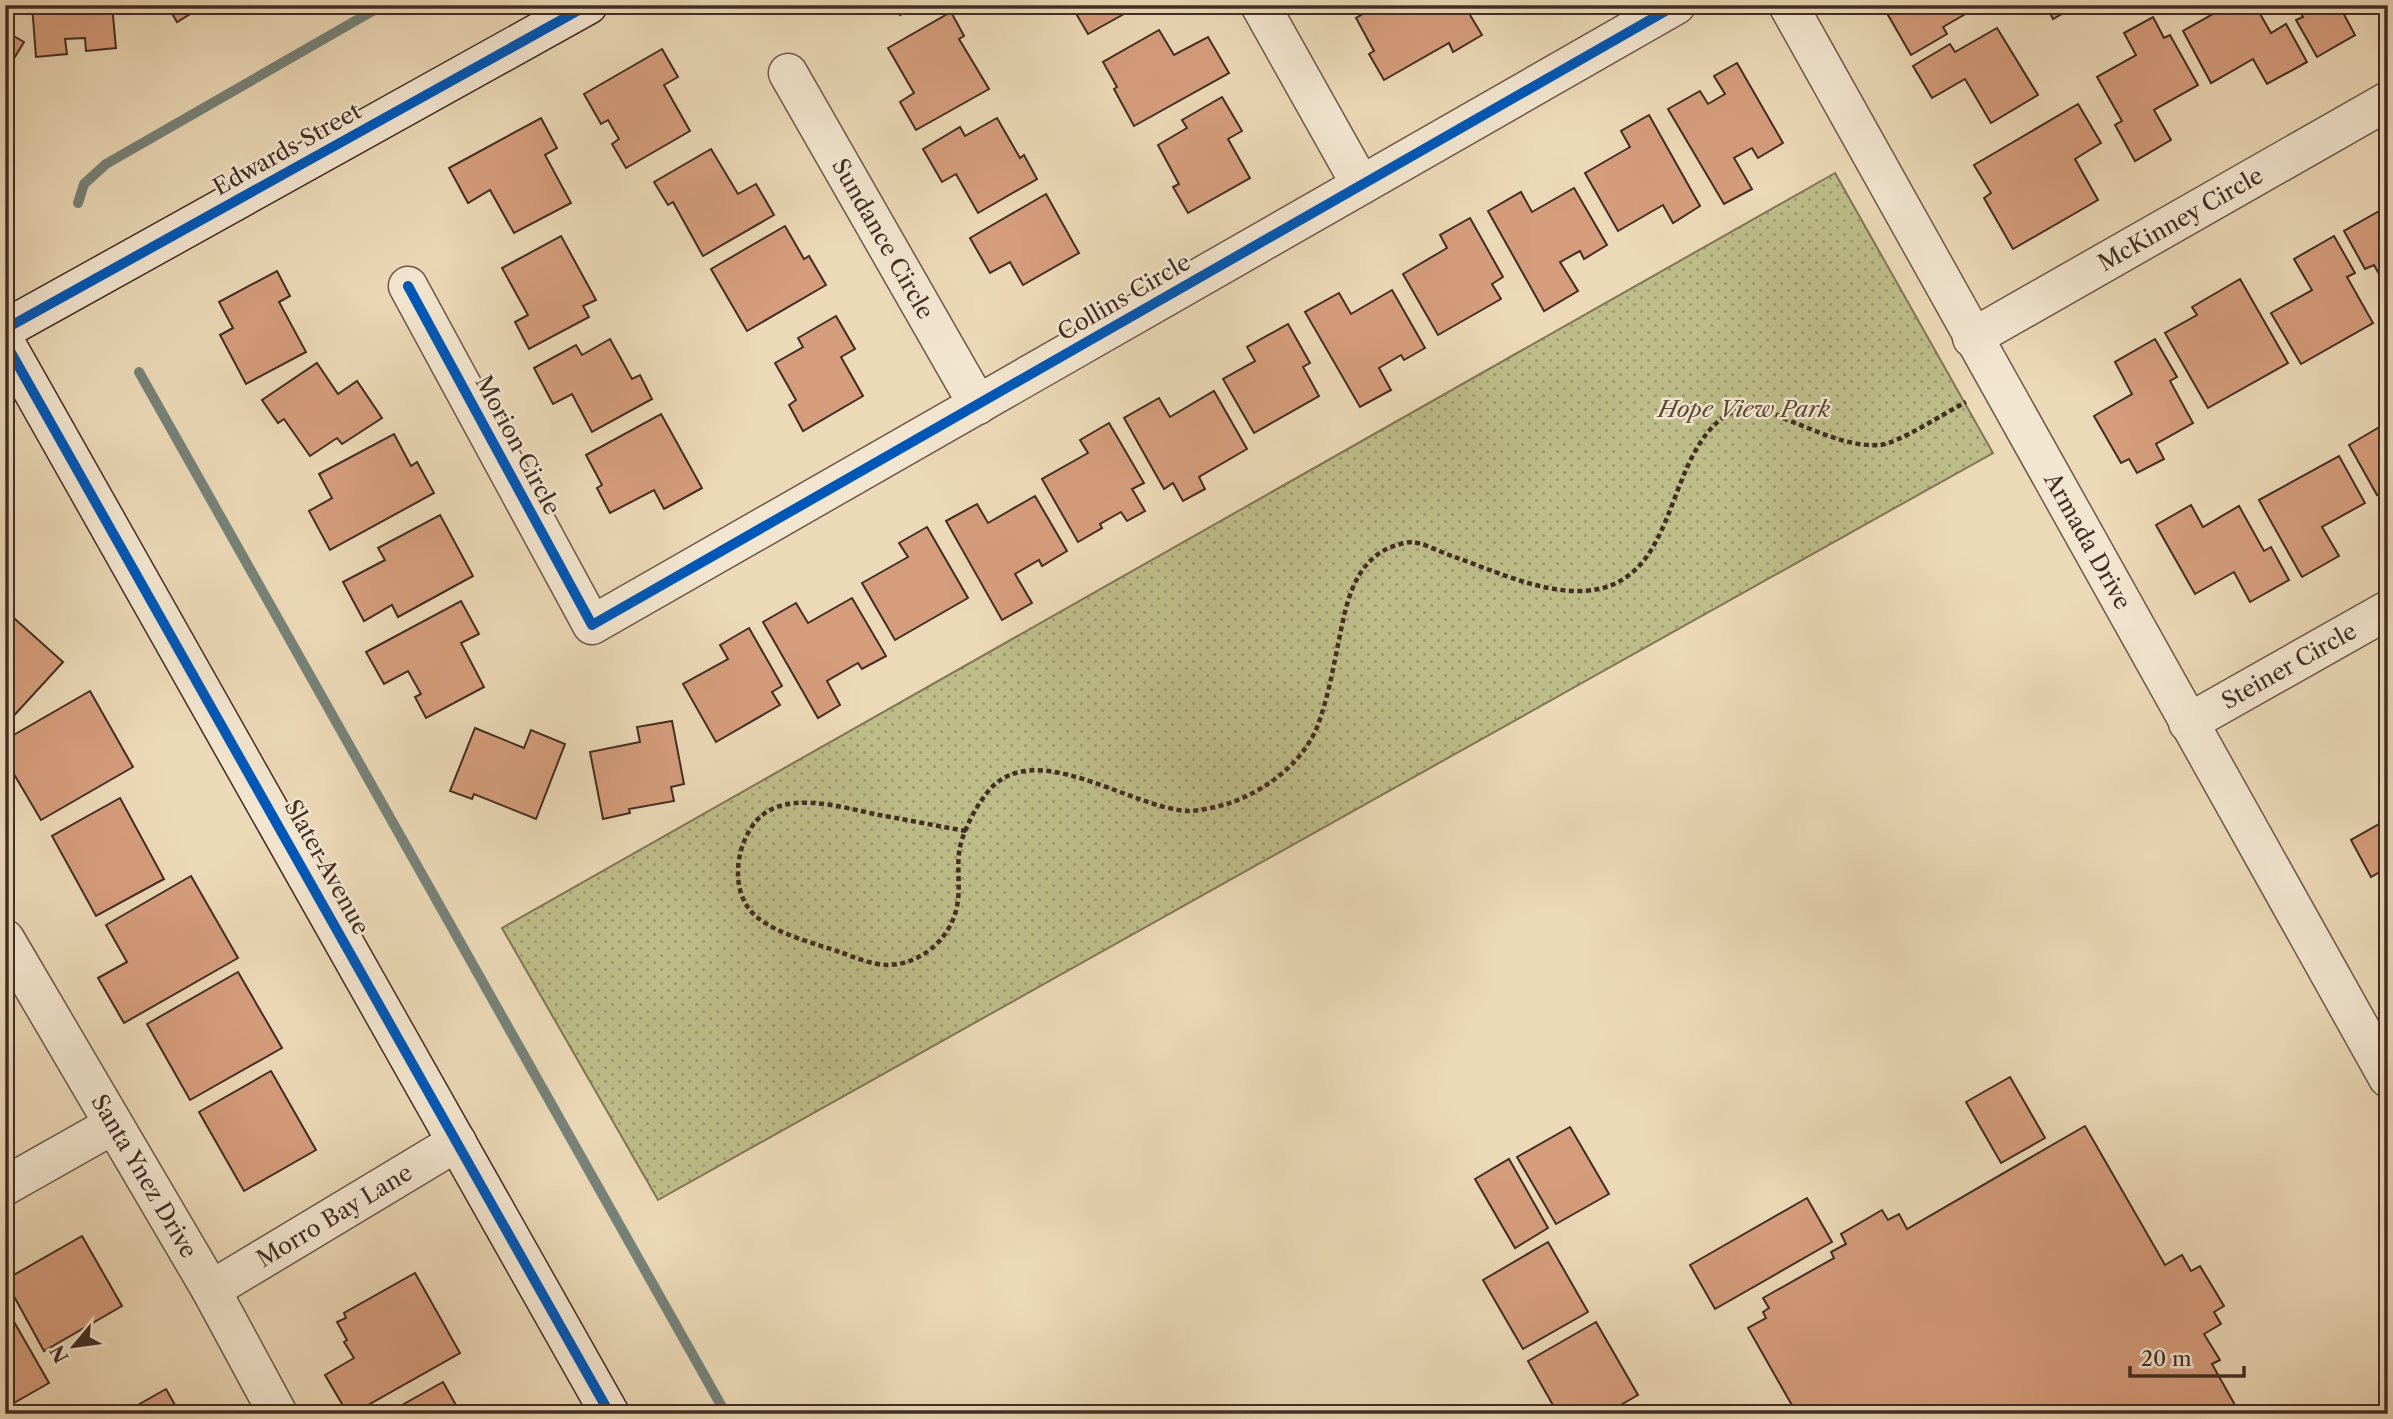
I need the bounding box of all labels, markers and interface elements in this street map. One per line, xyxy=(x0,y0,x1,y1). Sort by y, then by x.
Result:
street label: Edwards Street xyxy=(208,97,366,201)
street label: Sundance Circle xyxy=(826,154,940,324)
street label: McKinney Circle xyxy=(2093,161,2268,277)
street label: Collins Circle xyxy=(1053,248,1195,346)
street label: Morion Circle xyxy=(469,370,567,520)
park label: Hope View Park xyxy=(1656,395,1830,423)
street label: Armada Drive xyxy=(2038,467,2137,614)
street label: Steiner Circle xyxy=(2217,617,2361,715)
street label: Slater Avenue xyxy=(278,795,376,939)
street label: Santa Ynez Drive xyxy=(85,1089,203,1263)
street label: Morro Bay Lane xyxy=(252,1158,417,1273)
north arrow xyxy=(38,1310,108,1380)
scale bar xyxy=(2130,1335,2244,1379)
text: N xyxy=(46,1341,74,1367)
text: 20 m xyxy=(2141,1346,2192,1371)

